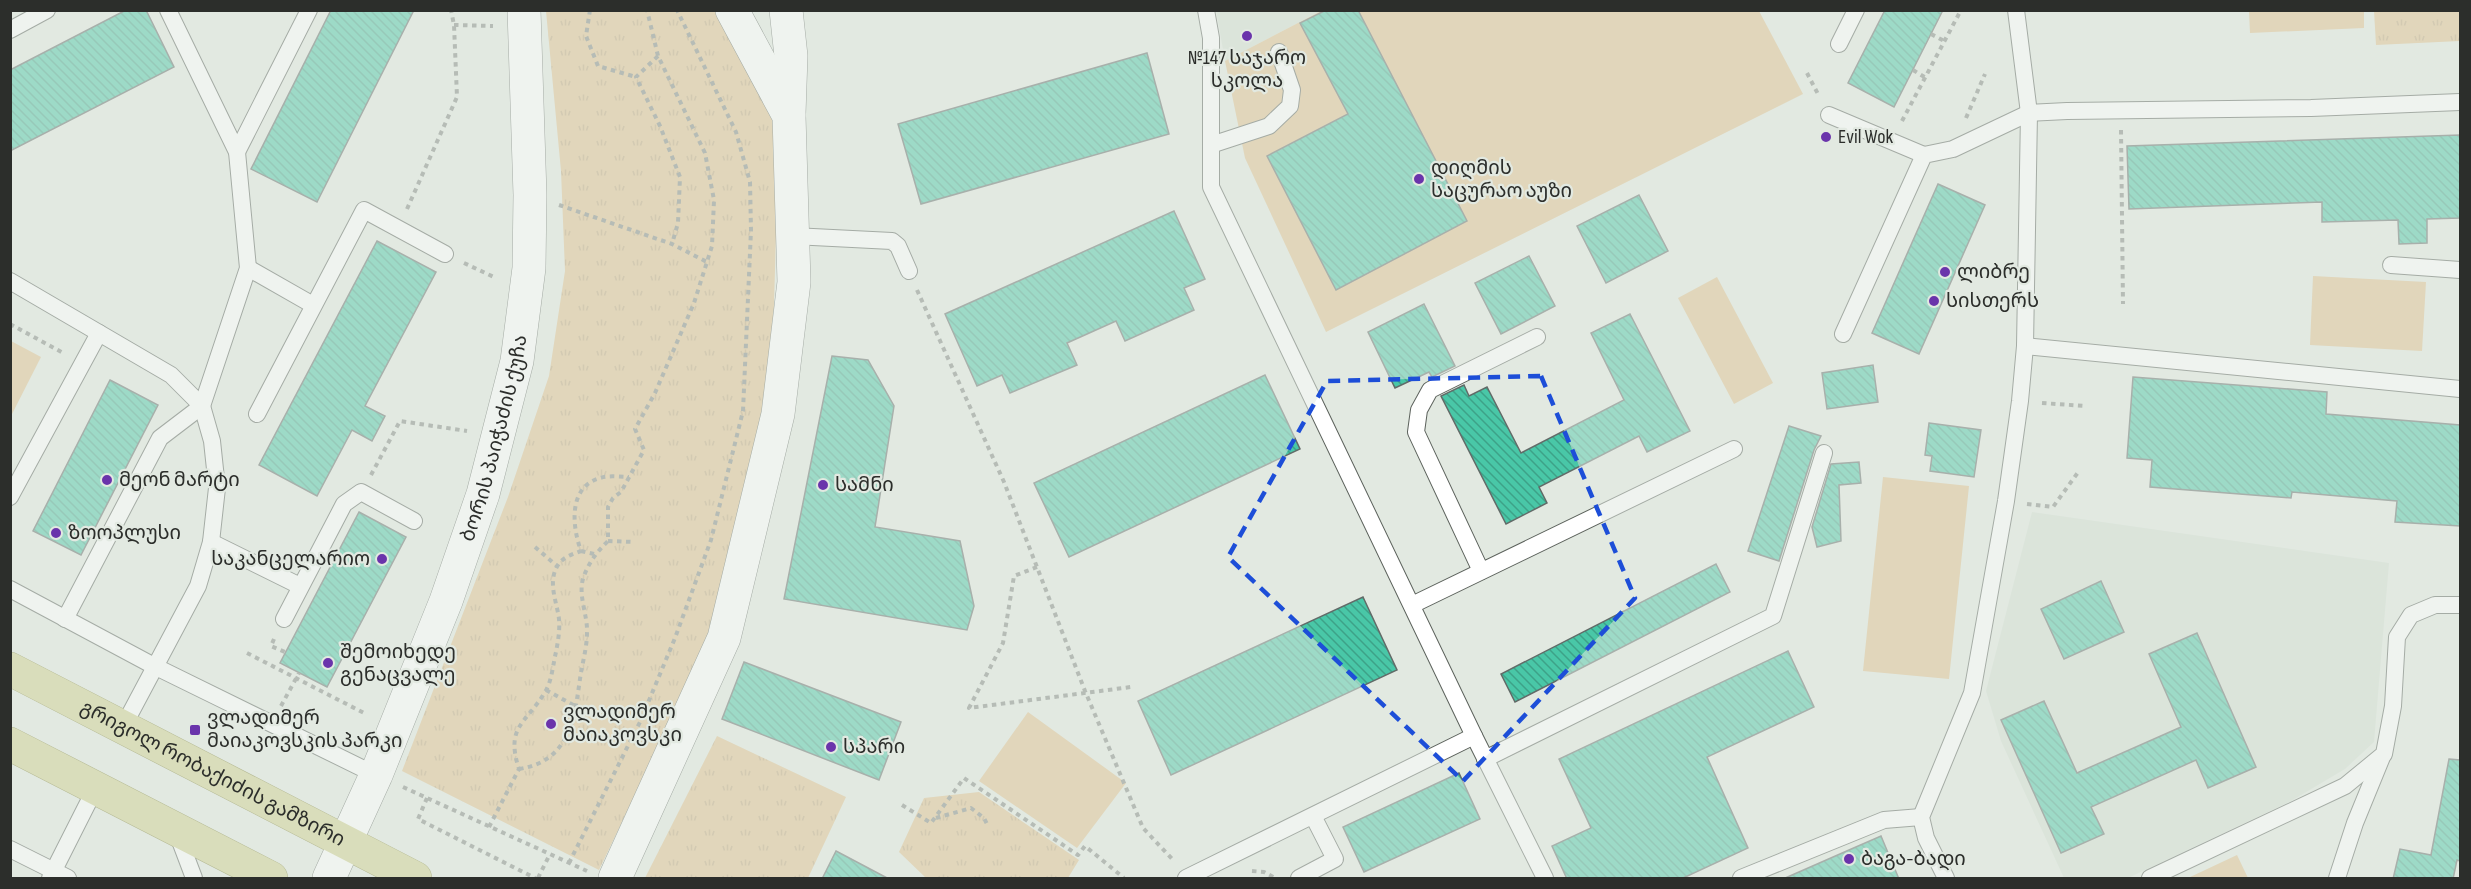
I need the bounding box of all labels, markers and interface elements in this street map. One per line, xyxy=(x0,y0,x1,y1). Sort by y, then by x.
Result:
marker: №147 საჯარო სკოლა xyxy=(1240,29,1254,43)
place label: №147 საჯარო სკოლა xyxy=(1188,46,1306,93)
place label: Evil Wok xyxy=(1838,125,1894,149)
marker: Evil Wok xyxy=(1819,130,1833,144)
place label: დიღმის საცურაო აუზი xyxy=(1431,156,1572,203)
marker: დიღმის საცურაო აუზი xyxy=(1412,172,1426,186)
place label: ლიბრე xyxy=(1957,260,2030,284)
marker: ლიბრე xyxy=(1938,265,1952,279)
place label: სისთერს xyxy=(1946,289,2039,313)
marker: სისთერს xyxy=(1927,294,1941,308)
street label: ბორის პაიჭაძის ქუჩა xyxy=(455,333,532,545)
place label: მეონ მარტი xyxy=(119,468,240,492)
marker: მეონ მარტი xyxy=(100,473,114,487)
place label: სამნი xyxy=(835,473,894,497)
marker: სამნი xyxy=(816,478,830,492)
place label: ზოოპლუსი xyxy=(68,521,181,545)
marker: ზოოპლუსი xyxy=(49,526,63,540)
place label: საკანცელარიო xyxy=(211,547,370,571)
marker: საკანცელარიო xyxy=(375,552,389,566)
place label: შემოიხედე გენაცვალე xyxy=(340,640,456,687)
marker: შემოიხედე გენაცვალე xyxy=(321,656,335,670)
street label: გრიგოლ რობაქიძის გამზირი xyxy=(76,695,349,852)
place label: ვლადიმერ მაიაკოვსკი xyxy=(563,700,682,747)
place label: ვლადიმერ მაიაკოვსკის პარკი xyxy=(207,706,402,753)
marker: ვლადიმერ მაიაკოვსკი xyxy=(544,717,558,731)
marker: ვლადიმერ მაიაკოვსკის პარკი xyxy=(188,723,202,737)
place label: სპარი xyxy=(843,735,905,759)
marker: სპარი xyxy=(824,740,838,754)
place label: ბაგა-ბადი xyxy=(1861,847,1966,871)
marker: ბაგა-ბადი xyxy=(1842,852,1856,866)

